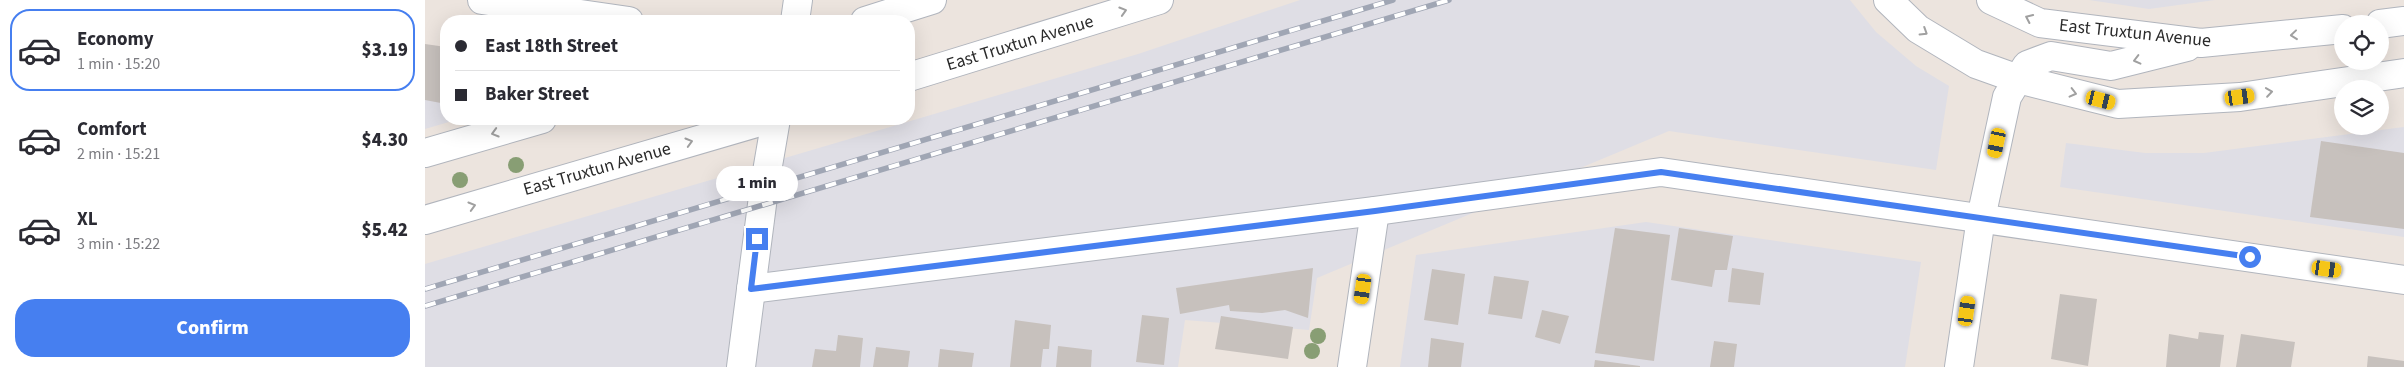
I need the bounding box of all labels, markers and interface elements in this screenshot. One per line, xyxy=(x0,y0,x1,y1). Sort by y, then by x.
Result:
one-way arrow xyxy=(1118,7,1126,17)
street label: East Truxtun Avenue xyxy=(943,9,1097,77)
street label: East Truxtun Avenue xyxy=(2058,13,2212,53)
one-way arrow xyxy=(2025,14,2034,24)
map controls xyxy=(2334,15,2389,135)
button: locate xyxy=(2334,15,2389,70)
text: Economy xyxy=(77,26,154,53)
one-way arrow xyxy=(1919,26,1928,36)
icon: car xyxy=(17,28,62,73)
one-way arrow xyxy=(2290,29,2298,40)
text: East 18th Street xyxy=(485,33,618,60)
text: $3.19 xyxy=(362,37,408,64)
text: 1 min · 15:20 xyxy=(77,53,160,75)
one-way arrow xyxy=(2132,54,2141,65)
button: layers xyxy=(2334,80,2389,135)
text: Baker Street xyxy=(485,81,589,108)
one-way arrow xyxy=(2069,87,2078,98)
car xyxy=(2224,87,2255,107)
one-way arrow xyxy=(2265,88,2273,98)
car xyxy=(2084,89,2117,111)
text: Comfort xyxy=(77,116,147,143)
icon: car xyxy=(17,118,62,163)
text: $4.30 xyxy=(362,127,408,154)
one-way arrow xyxy=(491,127,500,137)
car xyxy=(1986,127,2007,159)
street label: East Truxtun Avenue xyxy=(520,136,674,202)
one-way arrow xyxy=(685,138,693,148)
text: 2 min · 15:21 xyxy=(77,143,160,165)
callout: 1 min xyxy=(716,166,798,202)
text: 1 min xyxy=(737,172,777,194)
one-way arrow xyxy=(467,202,475,212)
text: XL xyxy=(77,206,98,233)
icon: car xyxy=(17,208,62,253)
text: $5.42 xyxy=(362,217,408,244)
route end xyxy=(746,228,768,250)
text: 3 min · 15:22 xyxy=(77,233,160,255)
route start xyxy=(2239,246,2261,268)
car xyxy=(2311,259,2342,279)
car xyxy=(1353,273,1372,305)
car xyxy=(1957,295,1976,327)
button: Confirm xyxy=(15,299,410,357)

